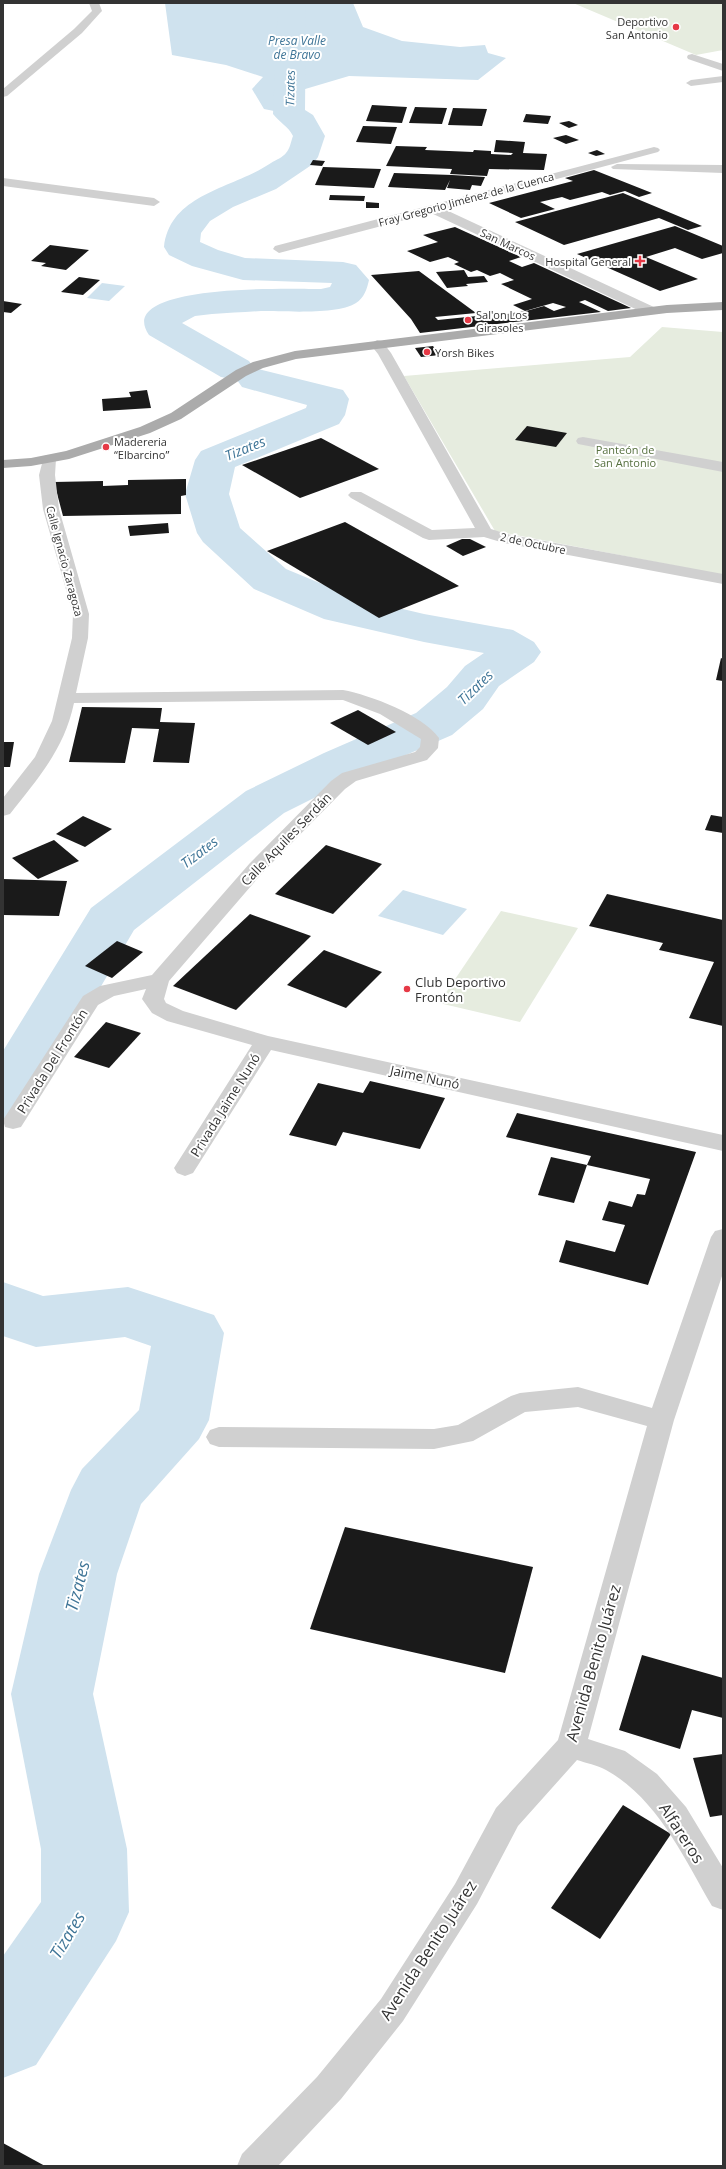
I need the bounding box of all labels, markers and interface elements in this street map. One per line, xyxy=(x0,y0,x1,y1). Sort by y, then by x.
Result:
place label: Deportivo San Antonio xyxy=(606,14,668,42)
marker: Deportivo San Antonio xyxy=(671,22,681,32)
water label: Presa Valle de Bravo xyxy=(268,32,326,63)
water label: Tizates xyxy=(281,70,299,106)
street label: Fray Gregorio Jiménez de la Cuenca xyxy=(377,168,555,230)
street label: San Marcos xyxy=(478,225,538,263)
place label: Hospital General xyxy=(545,254,631,269)
marker: Hospital General xyxy=(634,255,646,267)
place label: Sal'on Los Girasoles xyxy=(476,307,527,335)
marker: Sal'on Los Girasoles xyxy=(463,315,473,325)
place label: Yorsh Bikes xyxy=(435,345,494,360)
marker: Yorsh Bikes xyxy=(422,347,432,357)
water label: Tizates xyxy=(222,431,268,465)
place label: Madereria “Elbarcino” xyxy=(114,434,169,462)
marker: Madereria “Elbarcino” xyxy=(101,442,111,452)
park label: Panteón de San Antonio xyxy=(594,442,656,470)
street label: Calle Ignacio Zaragoza xyxy=(43,504,87,618)
street label: 2 de Octubre xyxy=(499,529,567,557)
water label: Tizates xyxy=(453,665,497,709)
street label: Calle Aquiles Serdán xyxy=(237,788,335,890)
water label: Tizates xyxy=(176,832,222,872)
place label: Club Deportivo Frontón xyxy=(415,973,506,1006)
marker: Club Deportivo Frontón xyxy=(402,984,412,994)
street label: Privada Del Frontón xyxy=(12,1005,92,1117)
street label: Privada Jaime Nunó xyxy=(186,1050,264,1160)
street label: Jaime Nunó xyxy=(387,1060,461,1093)
water label: Tizates xyxy=(59,1558,95,1614)
street label: Avenida Benito Juárez xyxy=(560,1582,626,1744)
street label: Alfareros xyxy=(654,1799,710,1867)
street label: Avenida Benito Juárez xyxy=(375,1876,481,2024)
water label: Tizates xyxy=(44,1907,90,1963)

